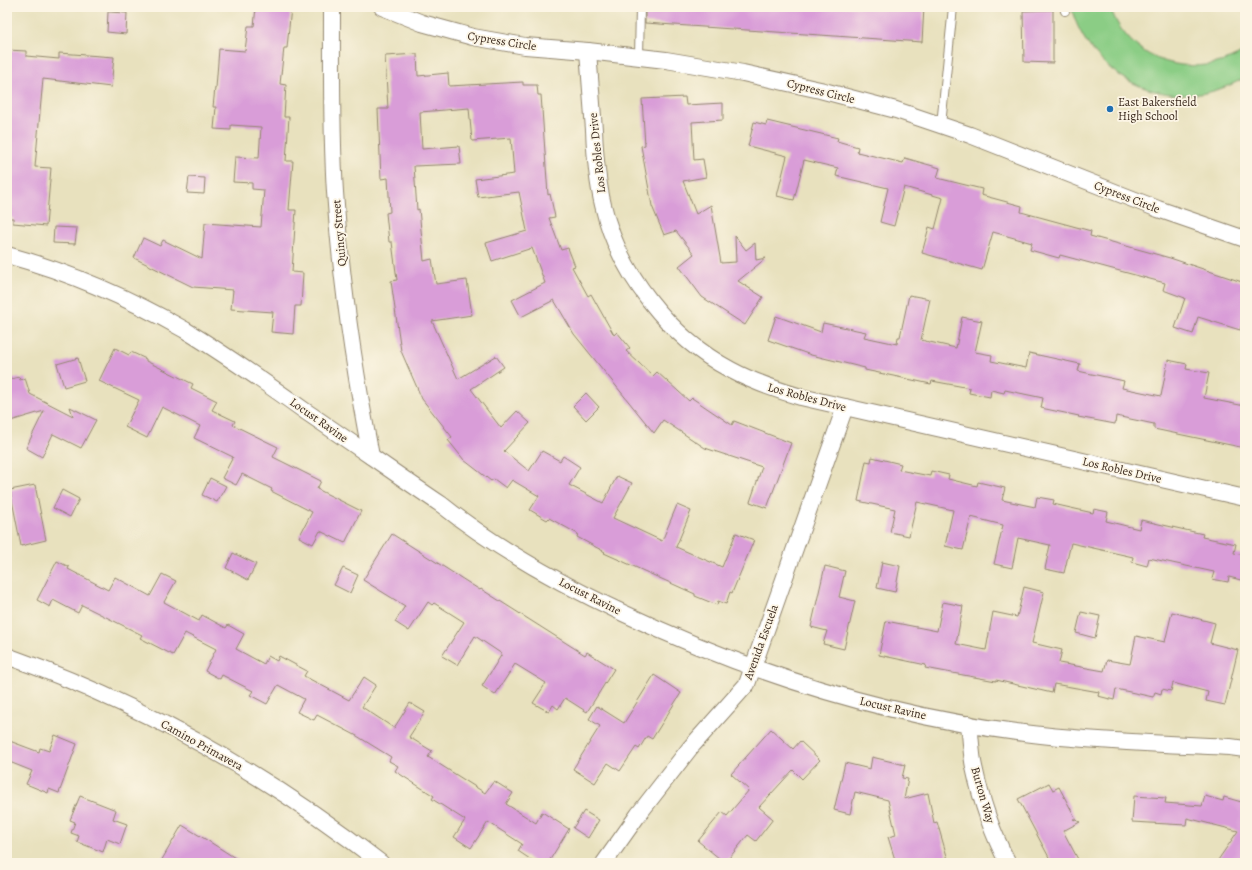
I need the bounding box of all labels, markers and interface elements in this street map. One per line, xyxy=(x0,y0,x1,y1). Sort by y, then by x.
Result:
street label: Cypress Circle xyxy=(466,28,538,54)
street label: Cypress Circle xyxy=(785,75,857,107)
place label: East Bakersfield High School xyxy=(1118,94,1197,124)
marker: East Bakersfield High School xyxy=(1105,104,1115,114)
street label: Los Robles Drive xyxy=(585,112,609,194)
street label: Cypress Circle xyxy=(1092,177,1162,217)
street label: Quincy Street xyxy=(328,199,350,267)
street label: Los Robles Drive xyxy=(766,379,848,415)
street label: Locust Ravine xyxy=(287,394,351,446)
street label: Los Robles Drive xyxy=(1081,453,1163,487)
street label: Locust Ravine xyxy=(556,573,624,619)
street label: Avenida Escuela xyxy=(740,602,782,683)
street label: Locust Ravine xyxy=(858,693,928,723)
street label: Camino Primavera xyxy=(158,716,246,774)
street label: Burton Way xyxy=(967,765,999,826)

